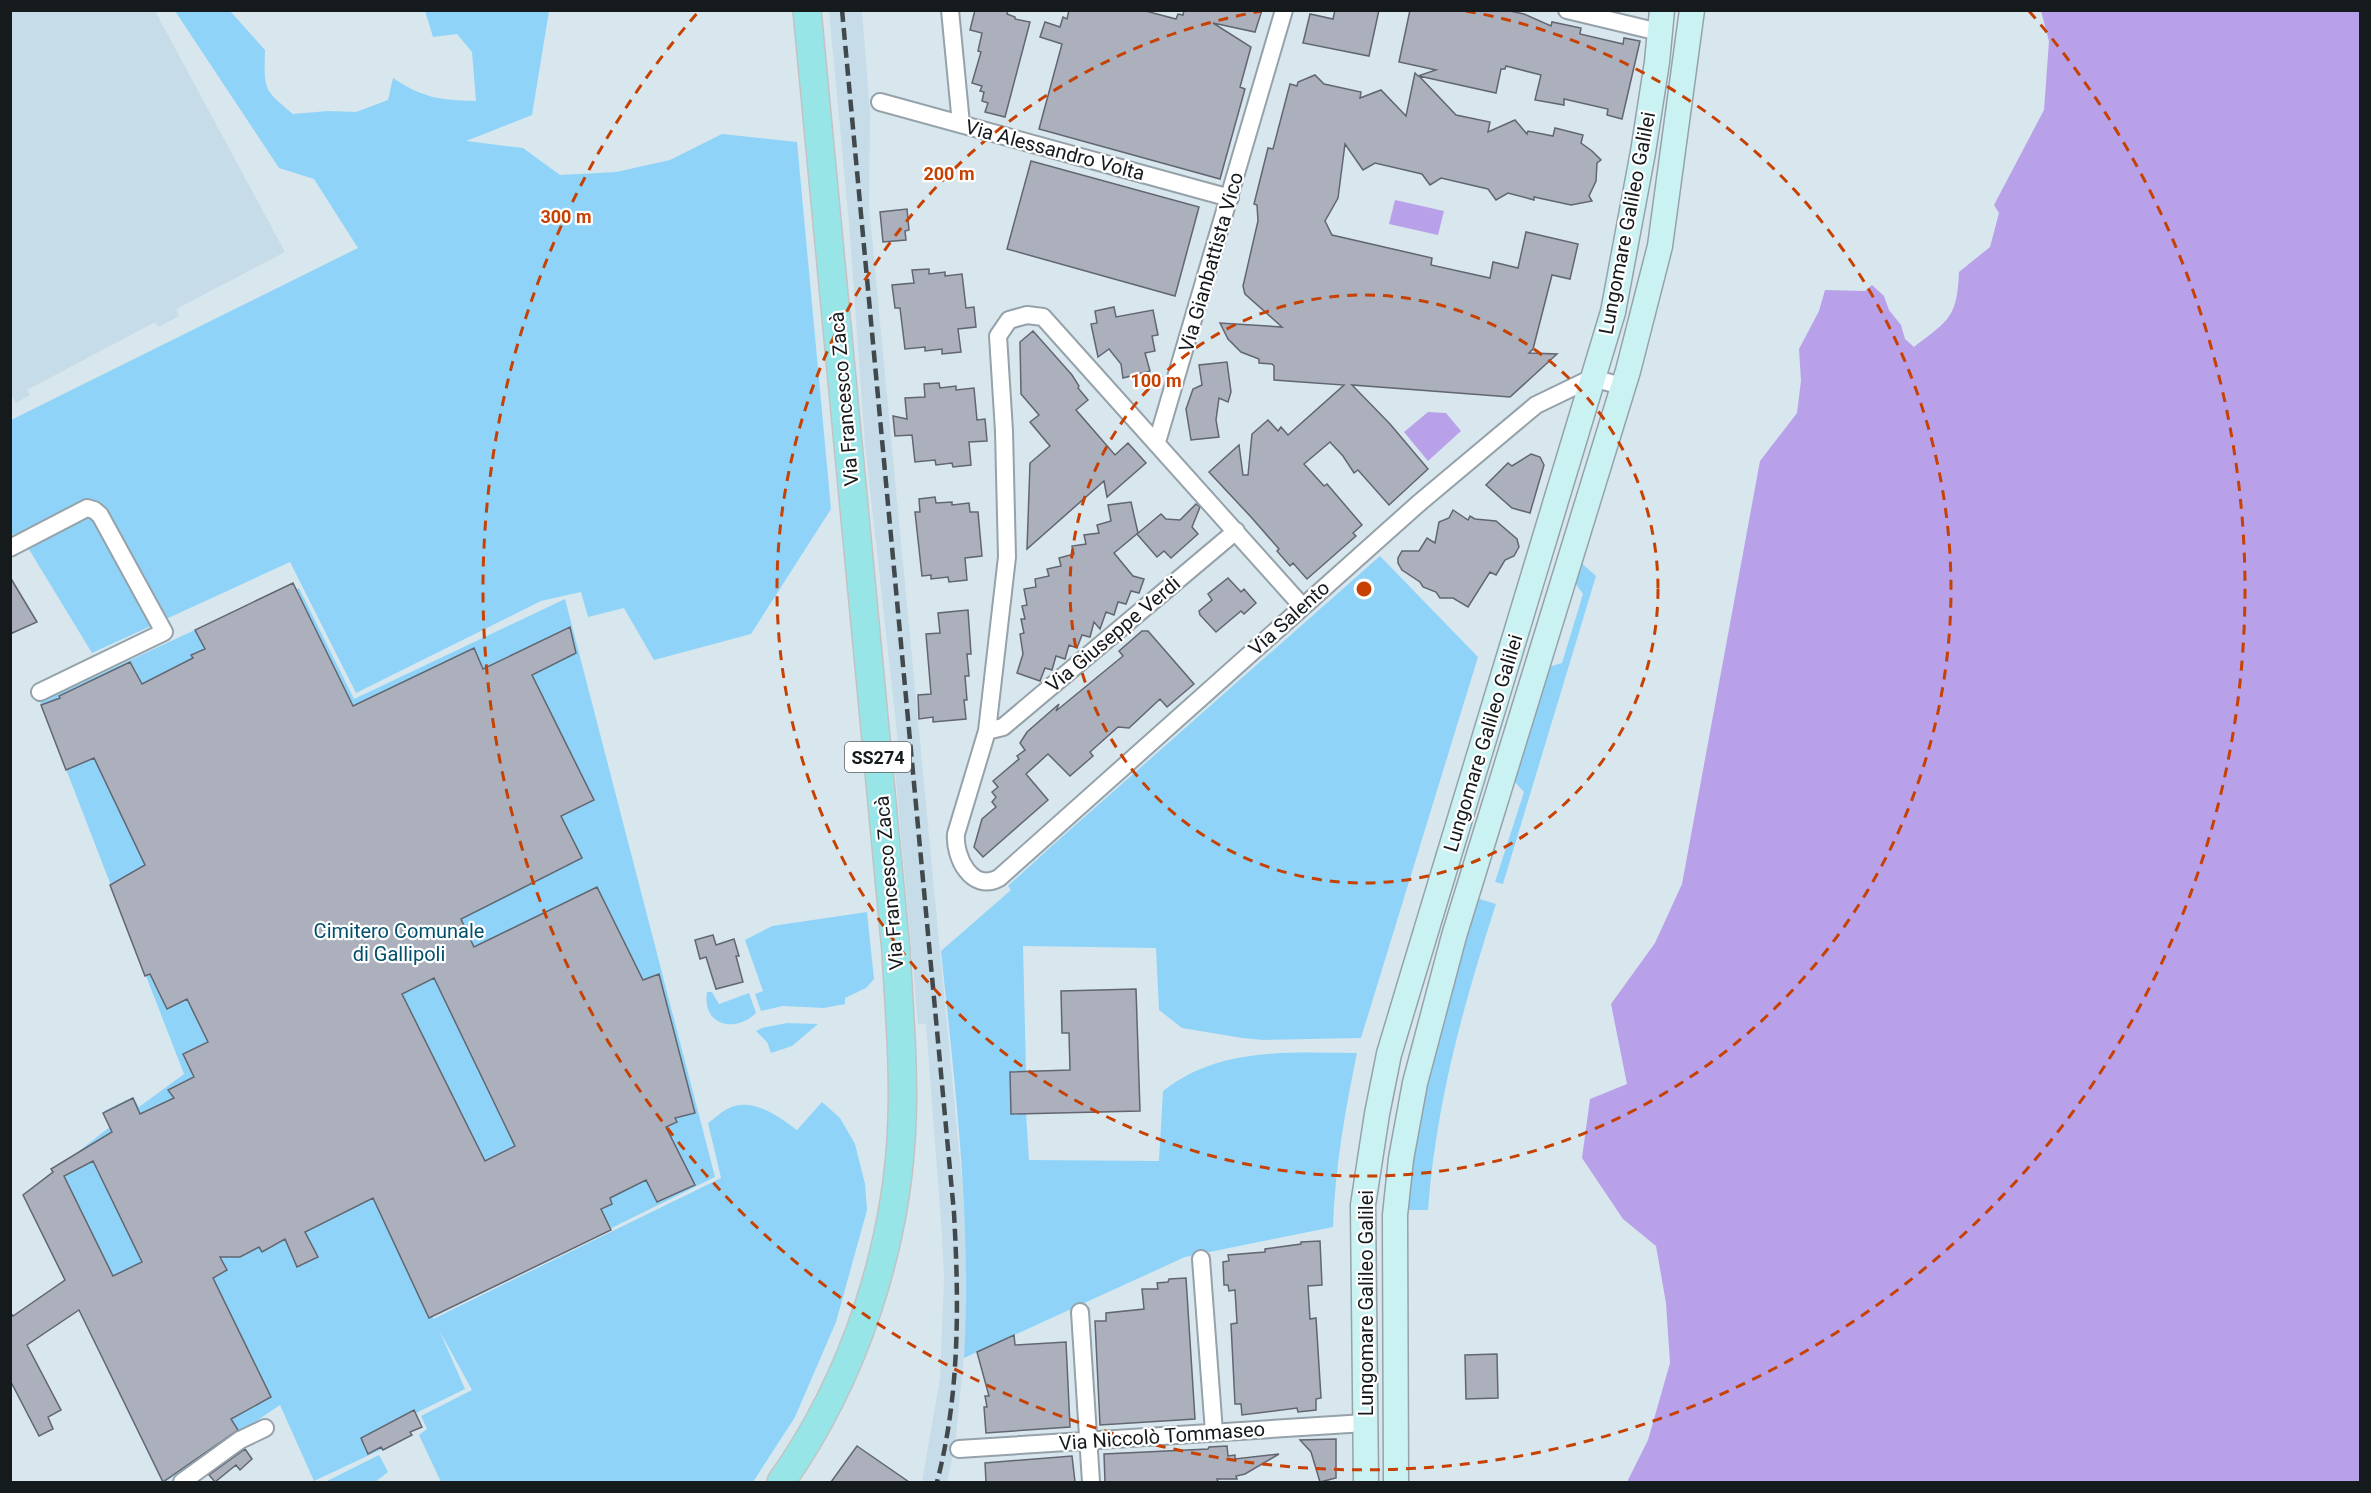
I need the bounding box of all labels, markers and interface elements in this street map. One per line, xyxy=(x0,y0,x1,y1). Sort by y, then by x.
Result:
street label: Lungomare Galileo Galilei xyxy=(1594,110,1660,336)
street label: Via Alessandro Volta xyxy=(963,115,1147,185)
text: 200 m xyxy=(923,163,975,184)
street label: Via Gianbattista Vico xyxy=(1174,169,1248,355)
text: 300 m xyxy=(540,206,592,227)
street label: Via Francesco Zacà xyxy=(824,311,864,487)
text: 100 m xyxy=(1130,370,1182,391)
street label: Via Giuseppe Verdi xyxy=(1041,571,1185,697)
street label: Via Salento xyxy=(1244,575,1334,661)
centre of rings xyxy=(1354,579,1374,599)
street label: Lungomare Galileo Galilei xyxy=(1438,631,1528,855)
road number: SS274 xyxy=(845,742,911,772)
street label: Via Francesco Zacà xyxy=(869,795,909,971)
park label: Cimitero Comunale di Gallipoli xyxy=(314,919,484,966)
street label: Lungomare Galileo Galilei xyxy=(1354,1190,1378,1416)
street label: Via Niccolò Tommaseo xyxy=(1058,1417,1266,1455)

